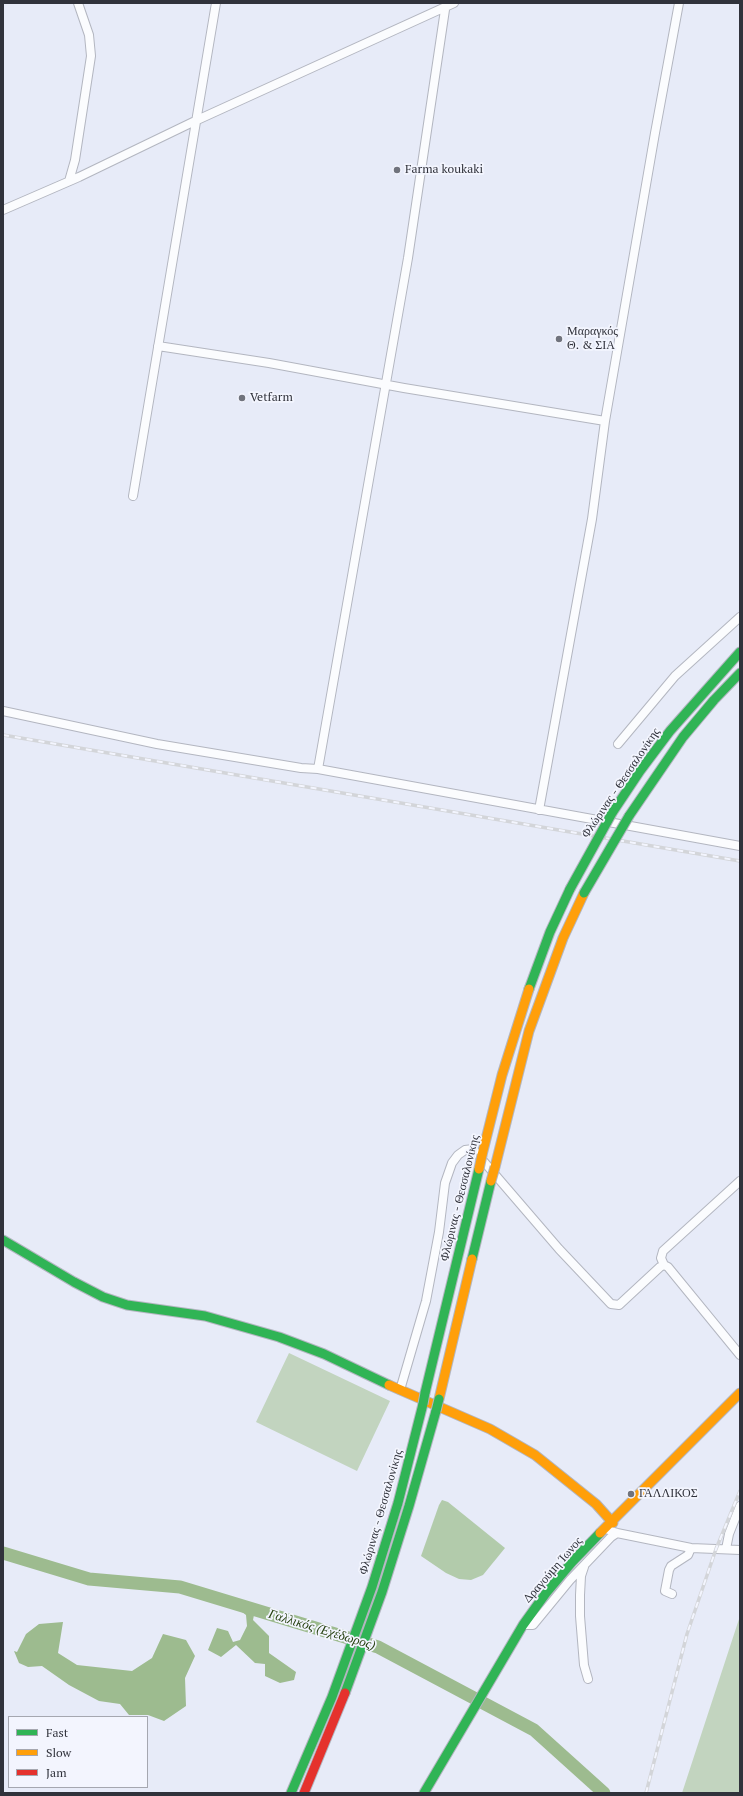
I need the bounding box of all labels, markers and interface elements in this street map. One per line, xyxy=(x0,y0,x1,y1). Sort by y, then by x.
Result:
place label: Farma koukaki xyxy=(405,163,483,177)
marker: Farma koukaki xyxy=(392,165,402,175)
place label: Μαραγκός Θ. & ΣΙΑ xyxy=(567,325,618,353)
marker: Μαραγκός Θ. & ΣΙΑ xyxy=(554,334,564,344)
place label: Vetfarm xyxy=(250,391,293,405)
marker: Vetfarm xyxy=(237,393,247,403)
street label: Φλώρινας - Θεσσαλονίκης xyxy=(579,725,663,841)
street label: Φλώρινας - Θεσσαλονίκης xyxy=(437,1133,483,1263)
street label: Φλώρινας - Θεσσαλονίκης xyxy=(356,1448,406,1576)
place label: ΓΑΛΛΙΚΟΣ xyxy=(639,1487,698,1501)
marker: ΓΑΛΛΙΚΟΣ xyxy=(626,1489,636,1499)
street label: Δραγούμη Ίωνος xyxy=(521,1534,585,1606)
water label: Γαλλικός (Εχέδωρος) xyxy=(267,1606,377,1654)
legend xyxy=(8,1716,148,1788)
text: Fast xyxy=(46,1725,68,1740)
text: Slow xyxy=(46,1745,71,1760)
text: Jam xyxy=(46,1765,67,1780)

